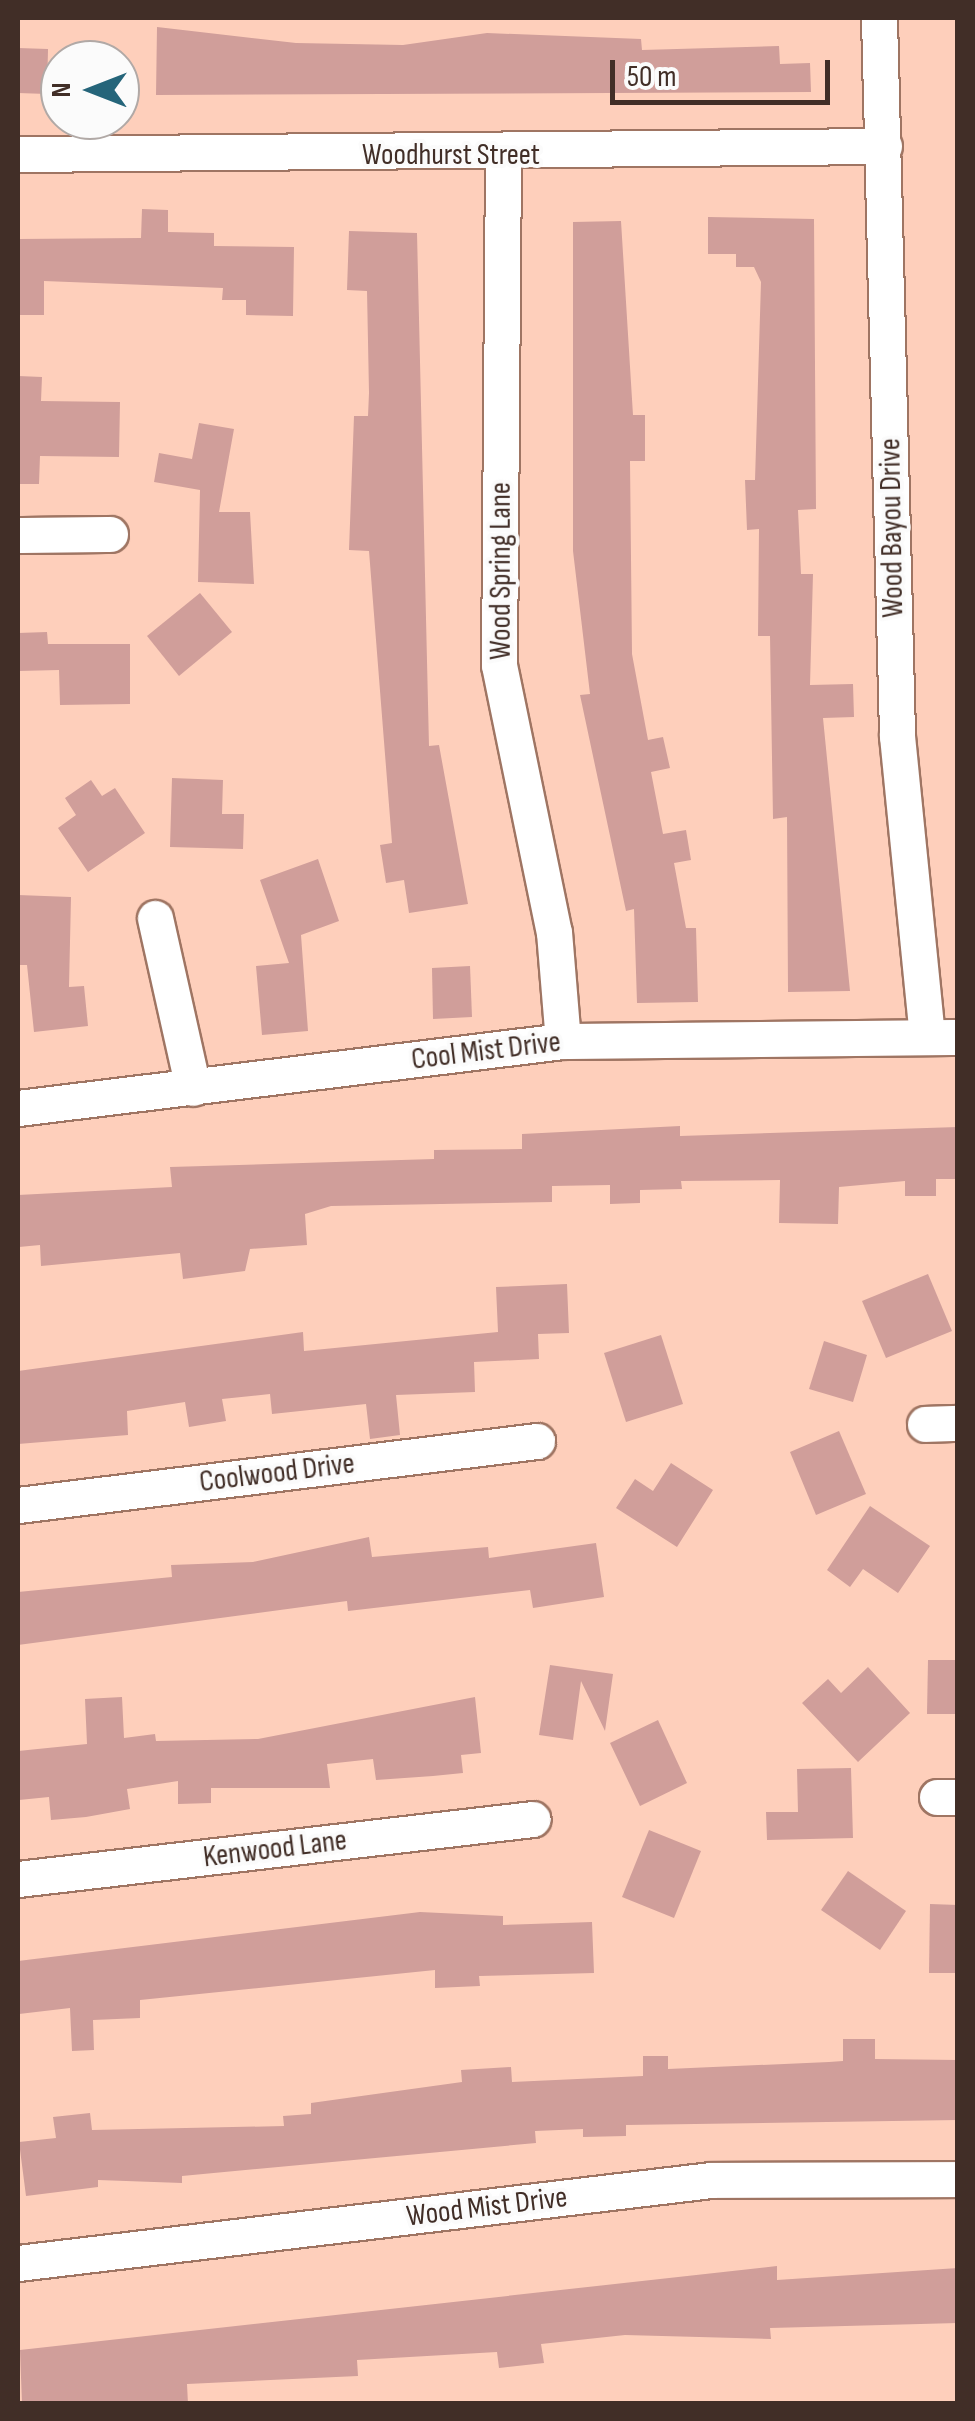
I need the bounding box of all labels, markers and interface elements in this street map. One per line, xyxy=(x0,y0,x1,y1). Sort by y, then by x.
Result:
north arrow xyxy=(40,40,140,140)
scale bar xyxy=(615,40,835,102)
text: 50 m xyxy=(627,59,676,95)
text: N xyxy=(45,83,78,97)
street label: Woodhurst Street xyxy=(362,137,540,173)
street label: Wood Bayou Drive xyxy=(872,438,912,618)
street label: Wood Spring Lane xyxy=(483,482,519,660)
street label: Cool Mist Drive xyxy=(409,1024,563,1078)
street label: Coolwood Drive xyxy=(197,1446,357,1500)
street label: Kenwood Lane xyxy=(201,1822,349,1876)
street label: Wood Mist Drive xyxy=(405,2179,569,2235)

